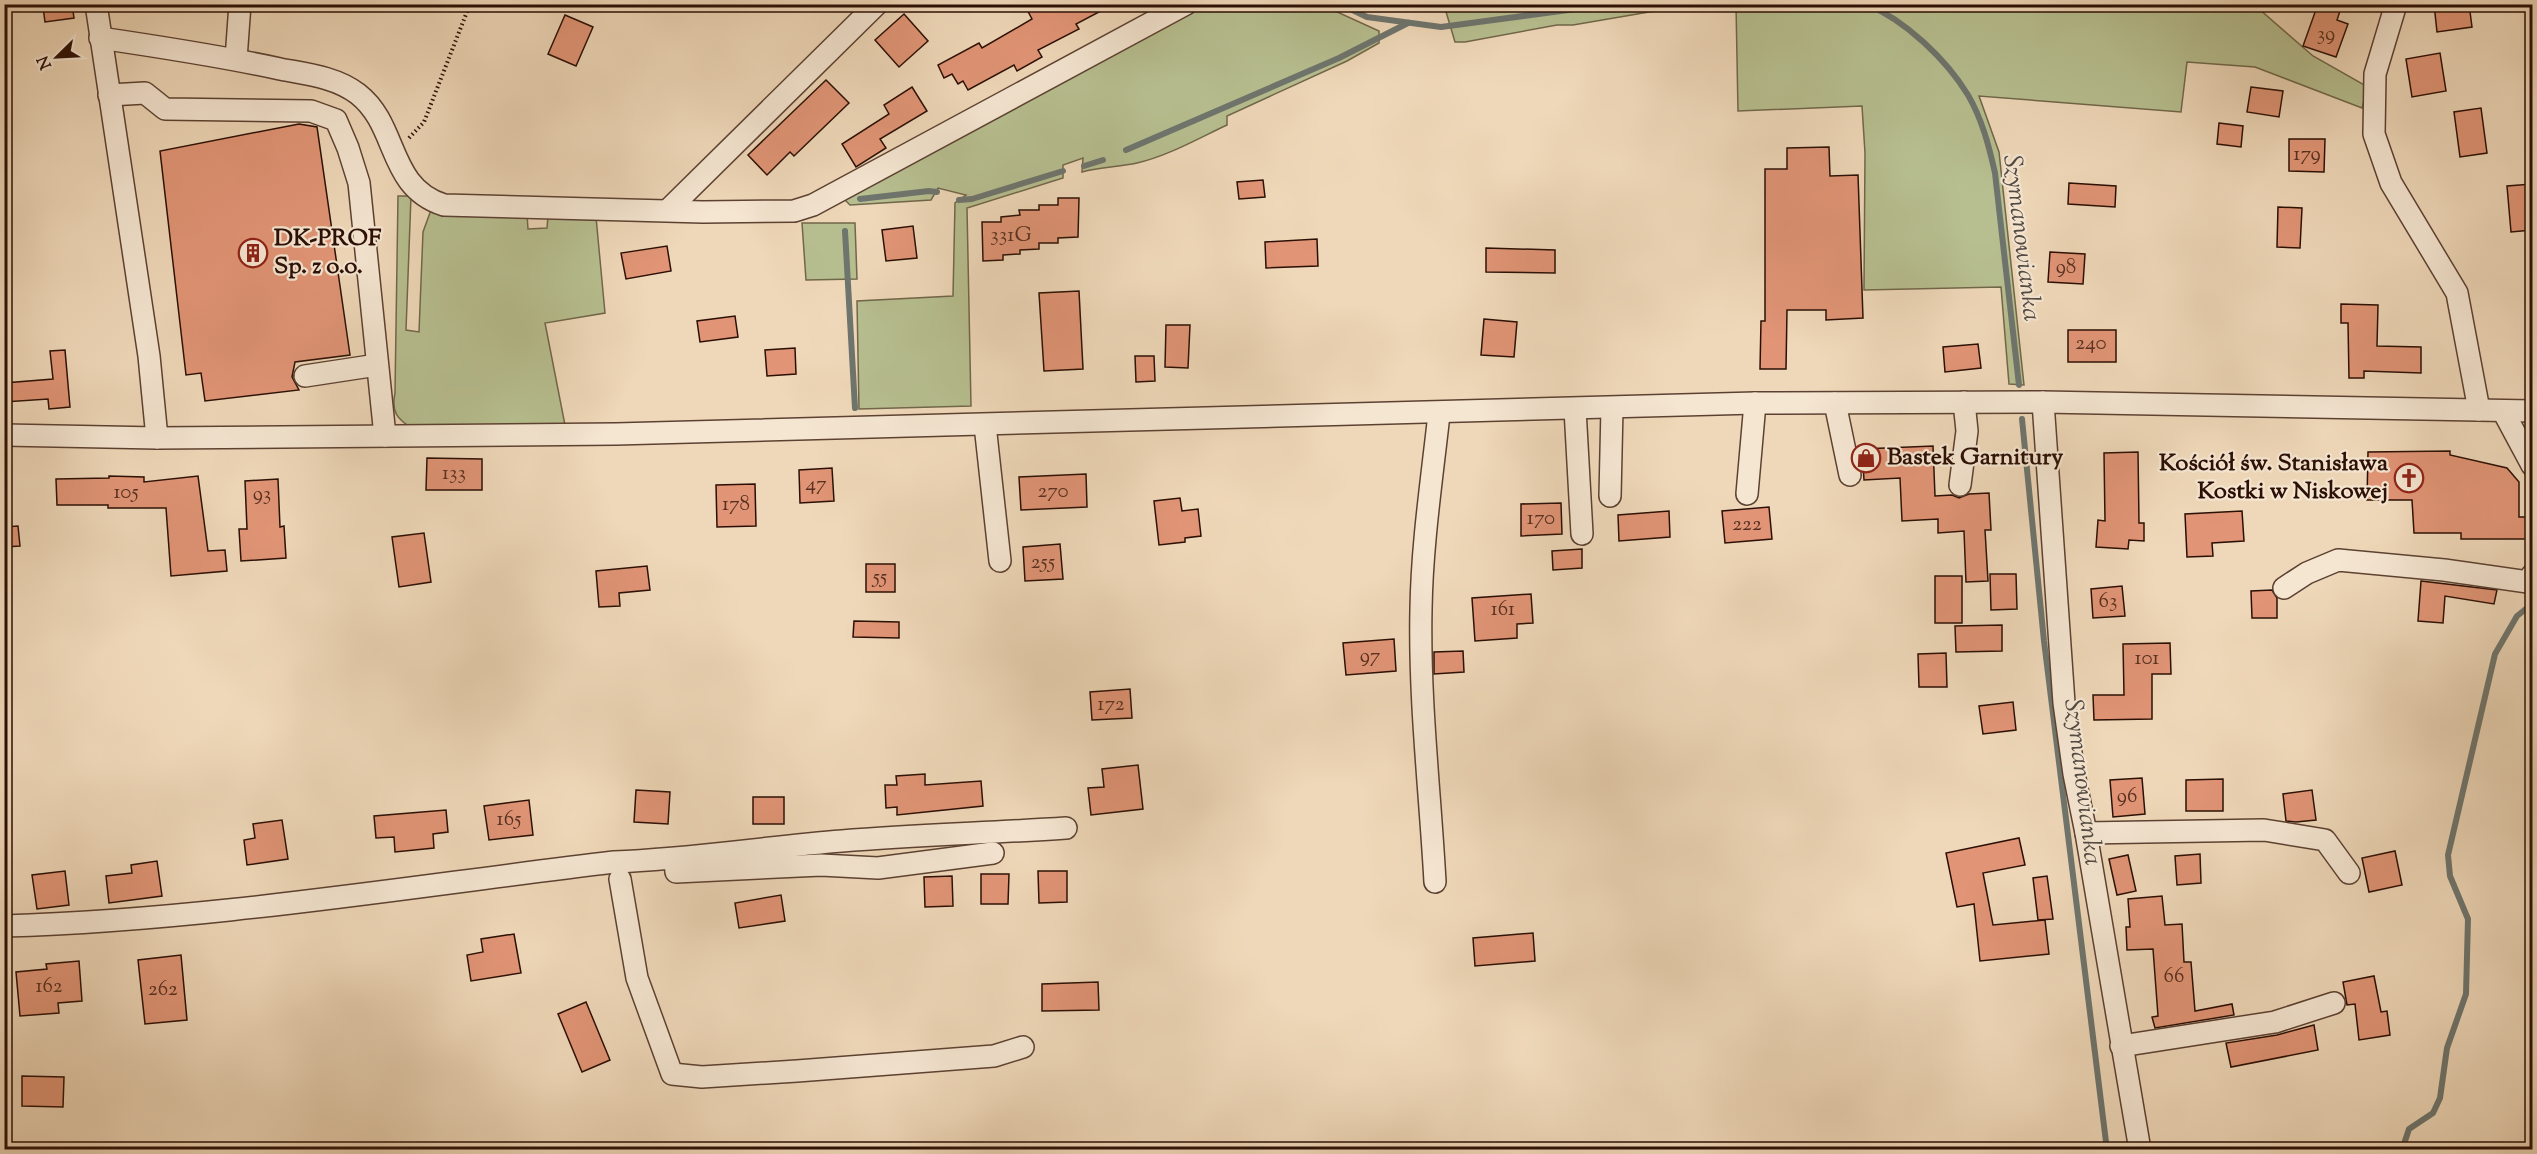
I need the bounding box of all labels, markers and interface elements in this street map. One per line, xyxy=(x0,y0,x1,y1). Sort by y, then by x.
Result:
house number: 39 xyxy=(2317,20,2335,50)
north arrow xyxy=(27,27,87,87)
text: N xyxy=(32,51,59,73)
house number: 179 xyxy=(2293,140,2321,170)
water label: Szymanowianka xyxy=(1992,153,2050,323)
house number: 331G xyxy=(990,221,1032,251)
place label: DK-PROF Sp. z o.o. xyxy=(274,222,382,284)
building icon: DK-PROF Sp. z o.o. xyxy=(237,237,269,269)
house number: 98 xyxy=(2056,253,2076,283)
house number: 240 xyxy=(2075,329,2107,359)
place label: Bastek Garnitury xyxy=(1887,441,2063,475)
shop icon: Bastek Garnitury xyxy=(1850,442,1882,474)
place label: Kościół św. Stanisława Kostki w Niskowej xyxy=(2159,447,2389,509)
house number: 133 xyxy=(442,459,466,489)
church icon: Kościół św. Stanisława Kostki w Niskowej xyxy=(2393,462,2425,494)
house number: 47 xyxy=(805,470,827,500)
house number: 270 xyxy=(1037,477,1069,507)
house number: 105 xyxy=(113,478,139,508)
house number: 93 xyxy=(253,480,271,510)
house number: 178 xyxy=(722,490,750,520)
house number: 170 xyxy=(1527,504,1555,534)
house number: 222 xyxy=(1732,510,1762,540)
house number: 255 xyxy=(1031,548,1055,578)
house number: 55 xyxy=(872,563,887,593)
house number: 63 xyxy=(2099,587,2117,617)
house number: 161 xyxy=(1491,595,1515,625)
house number: 97 xyxy=(1360,642,1381,672)
house number: 101 xyxy=(2135,644,2159,674)
house number: 172 xyxy=(1097,690,1125,720)
water label: Szymanowianka xyxy=(2053,697,2111,867)
house number: 96 xyxy=(2117,782,2137,812)
house number: 165 xyxy=(497,805,521,835)
house number: 66 xyxy=(2164,962,2184,992)
house number: 162 xyxy=(35,972,63,1002)
house number: 262 xyxy=(148,975,178,1005)

